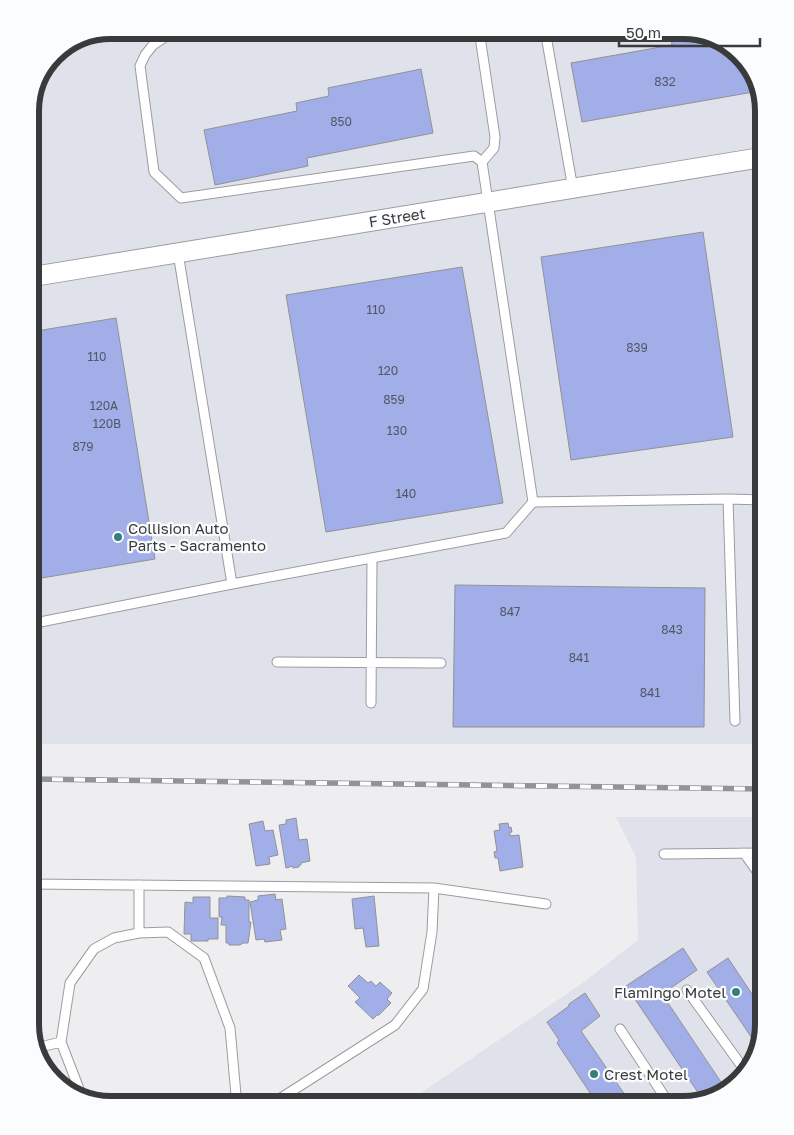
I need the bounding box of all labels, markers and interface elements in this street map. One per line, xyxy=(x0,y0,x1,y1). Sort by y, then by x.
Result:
scale bar xyxy=(619,15,760,47)
text: 50 m xyxy=(626,23,661,41)
house number: 832 xyxy=(654,74,676,89)
house number: 850 xyxy=(330,114,352,129)
street label: F Street xyxy=(367,204,427,230)
house number: 110 xyxy=(366,302,386,317)
house number: 839 xyxy=(626,340,648,355)
house number: 110 xyxy=(87,349,107,364)
house number: 120 xyxy=(378,363,398,378)
house number: 859 xyxy=(383,392,405,407)
house number: 120A xyxy=(90,398,118,413)
house number: 120B xyxy=(93,416,121,431)
house number: 130 xyxy=(387,423,407,438)
house number: 879 xyxy=(73,439,93,454)
house number: 140 xyxy=(396,486,416,501)
place label: Collision Auto Parts - Sacramento xyxy=(128,519,266,554)
marker: Collision Auto Parts - Sacramento xyxy=(112,531,124,543)
house number: 847 xyxy=(499,604,521,619)
house number: 843 xyxy=(661,622,683,637)
house number: 841 xyxy=(569,650,589,665)
house number: 841 xyxy=(640,685,660,700)
place label: Flamingo Motel xyxy=(614,983,726,1001)
marker: Flamingo Motel xyxy=(730,986,742,998)
place label: Crest Motel xyxy=(604,1065,688,1083)
marker: Crest Motel xyxy=(588,1068,600,1080)

